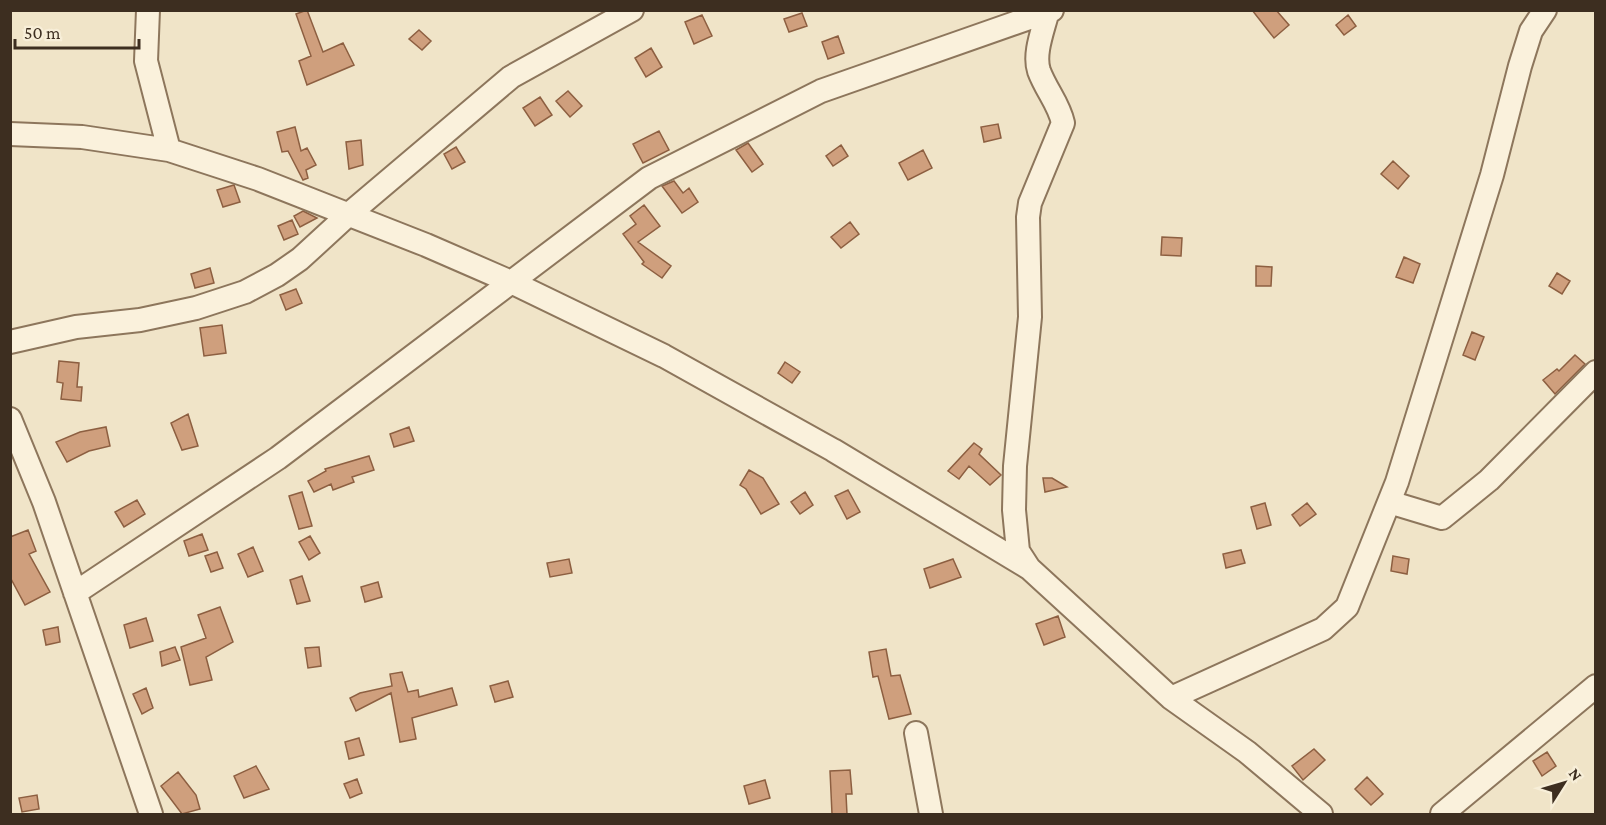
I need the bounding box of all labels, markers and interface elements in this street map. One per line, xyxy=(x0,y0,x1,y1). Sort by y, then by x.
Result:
scale bar xyxy=(15,12,140,50)
text: 50 m xyxy=(24,23,61,43)
north arrow xyxy=(1534,753,1594,813)
text: N xyxy=(1566,765,1586,784)

